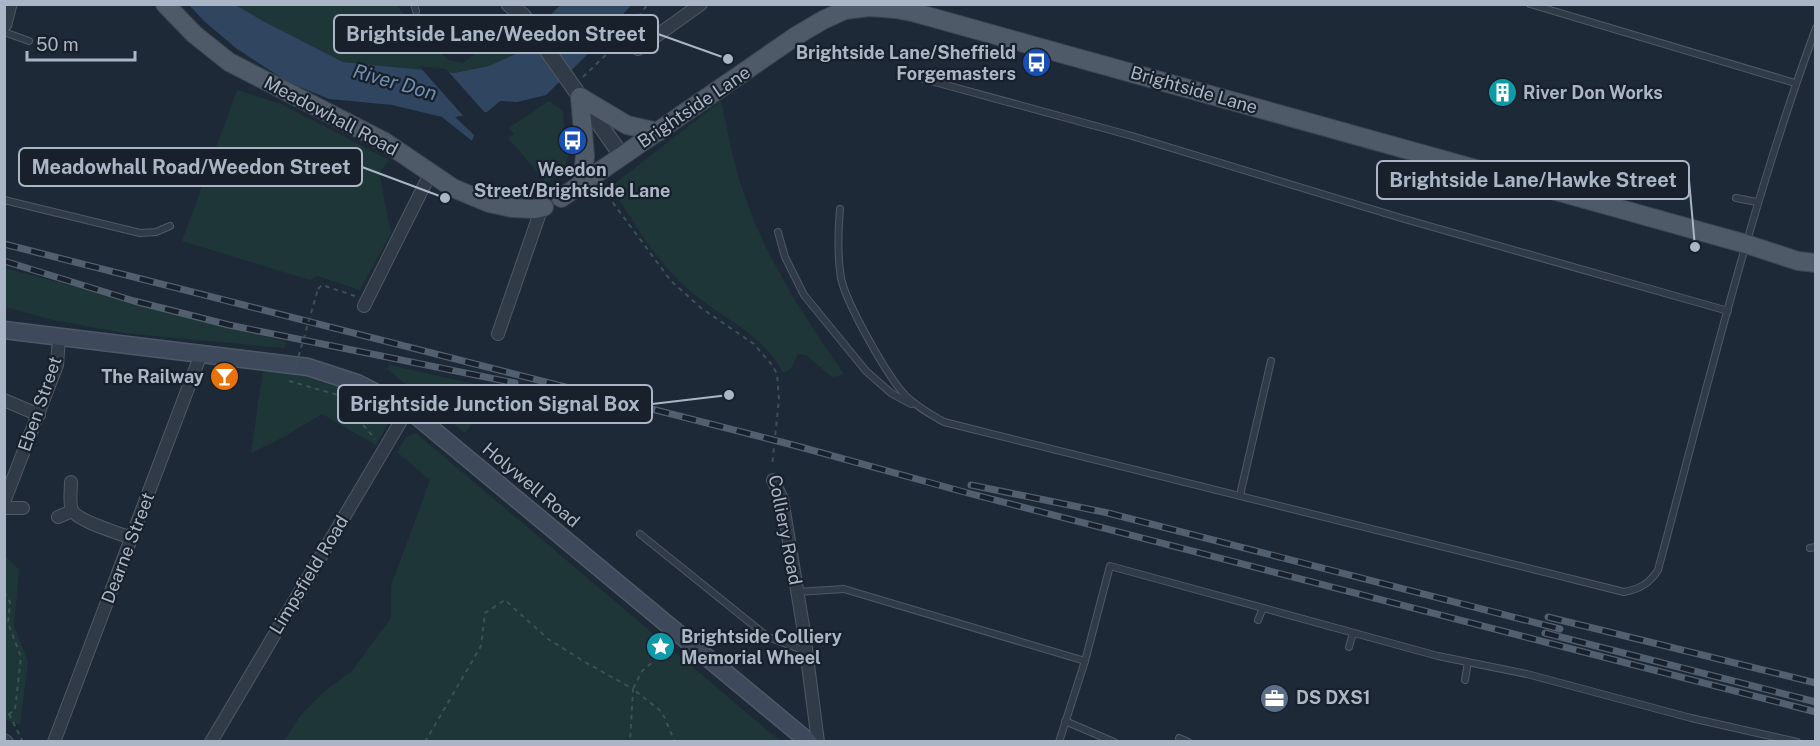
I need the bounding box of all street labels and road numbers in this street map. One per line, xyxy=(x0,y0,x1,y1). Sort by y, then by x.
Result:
street label: Brightside Lane xyxy=(634,61,754,152)
street label: Brightside Lane xyxy=(1128,61,1260,118)
street label: Meadowhall Road xyxy=(261,71,402,160)
street label: Eben Street xyxy=(13,354,66,454)
street label: Holywell Road xyxy=(478,438,584,531)
street label: Colliery Road xyxy=(765,473,806,587)
street label: Dearne Street xyxy=(97,489,158,606)
street label: Limpsfield Road xyxy=(265,512,352,638)

